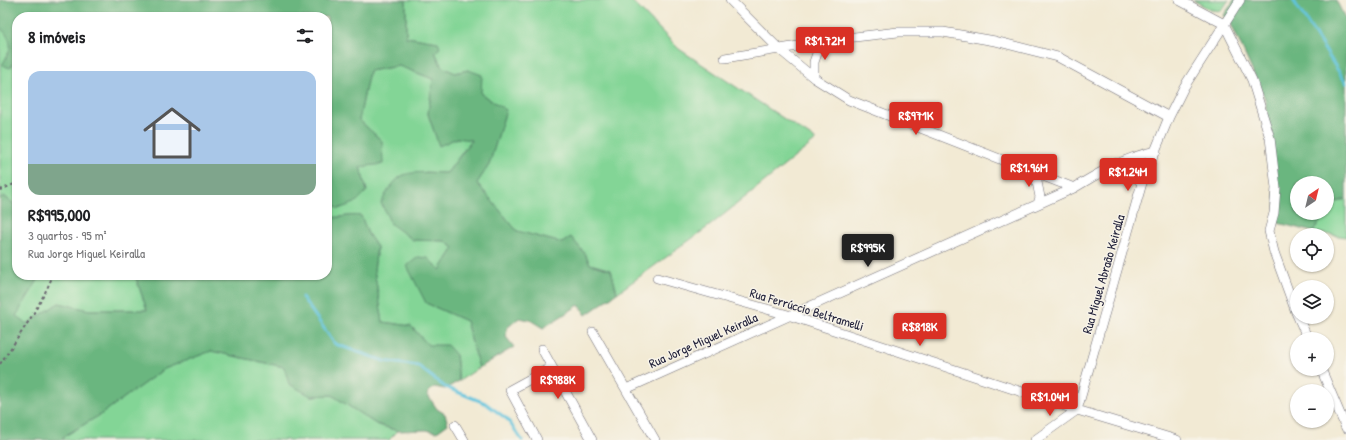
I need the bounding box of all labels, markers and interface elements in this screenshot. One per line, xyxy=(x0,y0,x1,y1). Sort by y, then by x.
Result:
text: 8 imóveis xyxy=(28,25,85,48)
icon: filters xyxy=(294,25,316,47)
pin: R$1.72M xyxy=(788,27,862,61)
text: R$1.72M xyxy=(805,31,845,49)
icon: home xyxy=(136,97,208,169)
pin: R$971K xyxy=(883,102,949,136)
text: R$971K xyxy=(898,106,934,124)
pin: R$1.96M xyxy=(992,154,1066,188)
text: R$1.96M xyxy=(1010,158,1048,176)
pin: R$1.24M xyxy=(1091,158,1165,192)
text: R$1.24M xyxy=(1109,162,1147,180)
north arrow xyxy=(1290,176,1334,220)
map controls xyxy=(1290,176,1334,428)
text: R$995,000 xyxy=(28,203,90,226)
street label: Rua Miguel Abraão Keiralla xyxy=(1077,212,1129,336)
text: 3 quartos · 95 m² xyxy=(28,226,107,244)
button: locate xyxy=(1290,228,1334,272)
pin: R$995K xyxy=(835,234,901,268)
text: R$995K xyxy=(851,238,885,256)
text: Rua Jorge Miguel Keiralla xyxy=(28,244,145,262)
button: layers xyxy=(1290,280,1334,324)
street label: Rua Ferrúccio Beltramelli xyxy=(748,283,866,335)
street label: Rua Jorge Miguel Keiralla xyxy=(646,308,760,372)
pin: R$818K xyxy=(887,313,953,347)
text: R$818K xyxy=(902,317,938,335)
button: + xyxy=(1290,332,1334,376)
pin: R$988K xyxy=(525,366,591,400)
text: R$988K xyxy=(540,370,576,388)
pin: R$1.04M xyxy=(1013,383,1087,417)
button: − xyxy=(1290,384,1334,428)
text: R$1.04M xyxy=(1031,387,1069,405)

